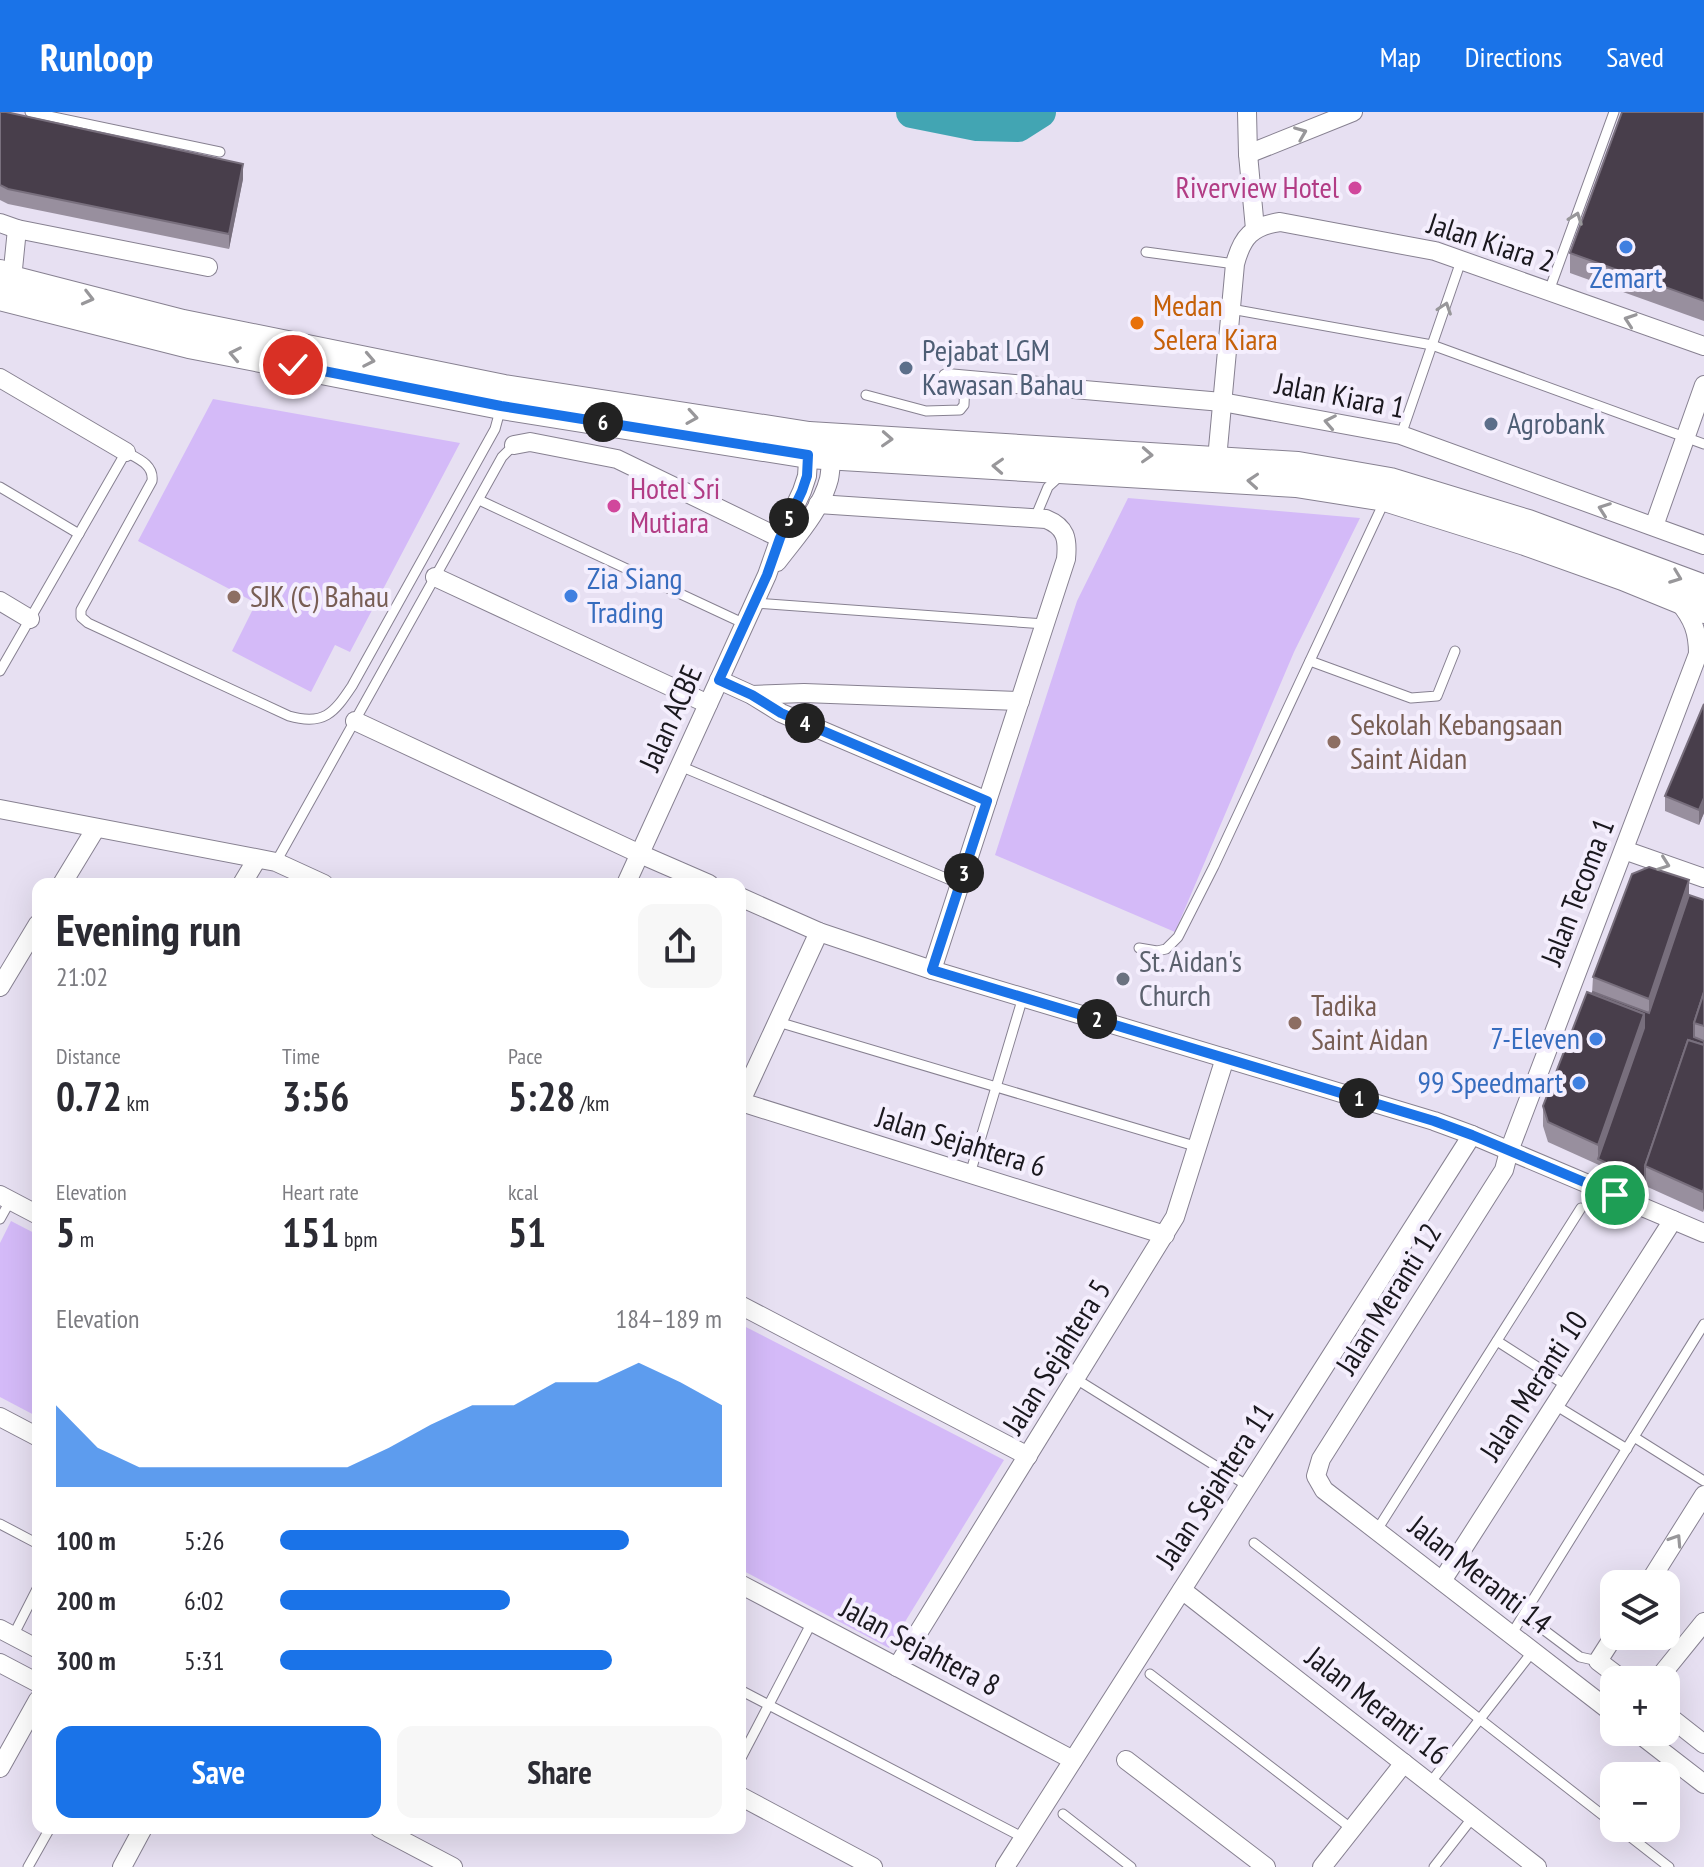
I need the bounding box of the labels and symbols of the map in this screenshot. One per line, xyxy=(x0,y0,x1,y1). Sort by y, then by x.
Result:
one-way arrow xyxy=(1293,126,1307,143)
place label: Riverview Hotel xyxy=(1176,167,1339,206)
marker: Riverview Hotel xyxy=(1346,179,1364,197)
street label: Jalan Kiara 2 xyxy=(1422,202,1560,280)
one-way arrow xyxy=(1566,212,1582,226)
marker: Zemart xyxy=(1617,238,1635,256)
place label: Zemart xyxy=(1589,257,1663,296)
place label: Medan Selera Kiara xyxy=(1153,285,1278,358)
one-way arrow xyxy=(80,289,94,306)
one-way arrow xyxy=(1435,302,1451,316)
one-way arrow xyxy=(1624,313,1638,330)
marker: Medan Selera Kiara xyxy=(1128,314,1146,332)
place label: Pejabat LGM Kawasan Bahau xyxy=(922,330,1084,403)
pin xyxy=(259,331,327,399)
one-way arrow xyxy=(228,346,242,363)
one-way arrow xyxy=(362,351,375,368)
marker: Pejabat LGM Kawasan Bahau xyxy=(897,359,915,377)
street label: Jalan Kiara 1 xyxy=(1271,363,1408,426)
pin: 6 xyxy=(583,402,623,442)
place label: Agrobank xyxy=(1507,403,1605,442)
one-way arrow xyxy=(685,408,699,425)
one-way arrow xyxy=(1324,414,1337,431)
marker: Agrobank xyxy=(1482,415,1500,433)
one-way arrow xyxy=(881,431,894,448)
one-way arrow xyxy=(1141,446,1154,463)
one-way arrow xyxy=(991,458,1004,475)
place label: Hotel Sri Mutiara xyxy=(630,468,720,541)
one-way arrow xyxy=(1246,473,1259,490)
marker: Hotel Sri Mutiara xyxy=(605,497,623,515)
pin: 5 xyxy=(769,498,809,538)
one-way arrow xyxy=(1598,502,1612,518)
place label: Zia Siang Trading xyxy=(587,558,683,631)
one-way arrow xyxy=(1668,567,1682,584)
place label: SJK (C) Bahau xyxy=(250,576,389,615)
marker: Zia Siang Trading xyxy=(562,587,580,605)
marker: SJK (C) Bahau xyxy=(225,588,243,606)
street label: Jalan ACBE xyxy=(629,659,710,777)
pin: 4 xyxy=(785,703,825,743)
place label: Sekolah Kebangsaan Saint Aidan xyxy=(1350,704,1563,777)
marker: Sekolah Kebangsaan Saint Aidan xyxy=(1325,733,1343,751)
street label: Jalan Tecoma 1 xyxy=(1530,813,1622,971)
pin: 3 xyxy=(944,853,984,893)
one-way arrow xyxy=(1656,854,1670,871)
place label: St. Aidan's Church xyxy=(1139,941,1242,1014)
marker: St. Aidan's Church xyxy=(1114,970,1132,988)
place label: Tadika Saint Aidan xyxy=(1311,985,1428,1058)
pin: 2 xyxy=(1077,999,1117,1039)
marker: Tadika Saint Aidan xyxy=(1286,1014,1304,1032)
place label: 7-Eleven xyxy=(1490,1018,1580,1057)
marker: 7-Eleven xyxy=(1587,1030,1605,1048)
place label: 99 Speedmart xyxy=(1418,1062,1564,1101)
marker: 99 Speedmart xyxy=(1570,1074,1588,1092)
pin: 1 xyxy=(1339,1078,1379,1118)
street label: Jalan Sejahtera 6 xyxy=(871,1096,1051,1185)
pin xyxy=(1581,1161,1649,1229)
street label: Jalan Meranti 12 xyxy=(1325,1215,1450,1382)
street label: Jalan Sejahtera 5 xyxy=(992,1272,1119,1442)
street label: Jalan Meranti 10 xyxy=(1469,1303,1596,1468)
street label: Jalan Sejahtera 11 xyxy=(1145,1395,1281,1576)
street label: Jalan Meranti 14 xyxy=(1401,1505,1560,1642)
one-way arrow xyxy=(1666,1534,1681,1549)
street label: Jalan Sejahtera 8 xyxy=(833,1587,1007,1704)
street label: Jalan Meranti 16 xyxy=(1298,1636,1457,1773)

